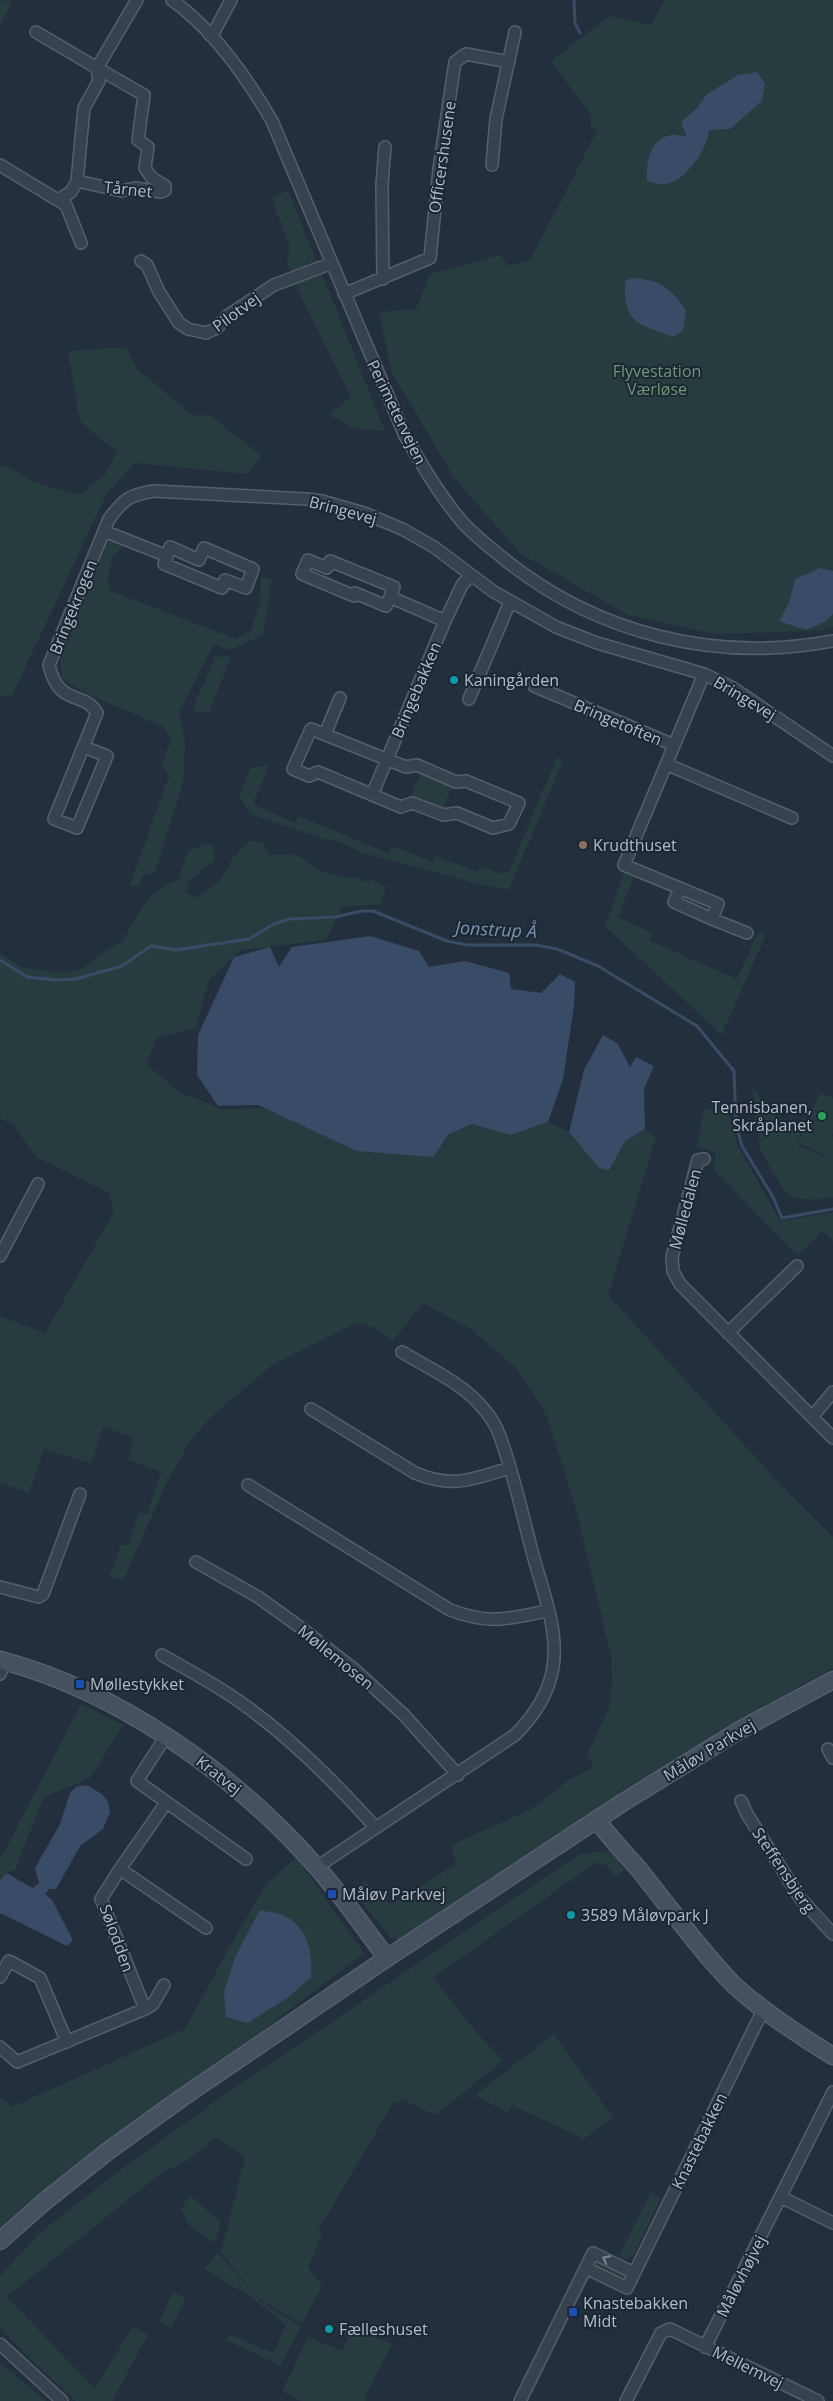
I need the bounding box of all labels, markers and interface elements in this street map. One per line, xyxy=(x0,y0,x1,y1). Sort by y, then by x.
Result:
street label: Officershusene xyxy=(423,99,461,215)
street label: Tårnet xyxy=(103,176,154,203)
street label: Pilotvej xyxy=(208,287,264,337)
street label: Perimetervejen xyxy=(362,356,432,468)
park label: Flyvestation Værløse xyxy=(613,360,701,400)
street label: Bringevej xyxy=(307,490,379,530)
street label: Bringekrogen xyxy=(44,556,102,658)
street label: Bringebakken xyxy=(386,638,446,742)
place label: Kaningården xyxy=(464,669,559,691)
street label: Bringevej xyxy=(710,671,780,725)
marker: Kaningården xyxy=(448,674,460,686)
street label: Bringetoften xyxy=(571,694,665,750)
place label: Krudthuset xyxy=(593,834,677,856)
marker: Krudthuset xyxy=(577,839,589,851)
water label: Jonstrup Å xyxy=(452,915,537,943)
place label: Tennisbanen, Skråplanet xyxy=(711,1096,812,1136)
marker: Tennisbanen, Skråplanet xyxy=(816,1110,828,1122)
street label: Mølledalen xyxy=(664,1166,706,1252)
street label: Møllemosen xyxy=(293,1620,379,1694)
place label: Møllestykket xyxy=(90,1673,184,1695)
marker: Møllestykket xyxy=(74,1678,86,1690)
street label: Måløv Parkvej xyxy=(659,1714,759,1786)
street label: Kratvej xyxy=(192,1750,246,1800)
street label: Steffensbjerg xyxy=(747,1823,821,1917)
place label: Måløv Parkvej xyxy=(342,1883,446,1905)
marker: Måløv Parkvej xyxy=(326,1888,338,1900)
street label: Sølodden xyxy=(95,1901,139,1975)
place label: 3589 Måløvpark J xyxy=(581,1904,709,1926)
marker: 3589 Måløvpark J xyxy=(565,1909,577,1921)
street label: Knastebakken xyxy=(666,2089,732,2193)
street label: Måløvhøjvej xyxy=(711,2231,771,2321)
one-way arrow xyxy=(602,2255,611,2265)
place label: Knastebakken Midt xyxy=(583,2292,688,2332)
marker: Knastebakken Midt xyxy=(567,2306,579,2318)
place label: Fælleshuset xyxy=(339,2318,428,2340)
marker: Fælleshuset xyxy=(323,2323,335,2335)
street label: Mellemvej xyxy=(709,2340,787,2394)

